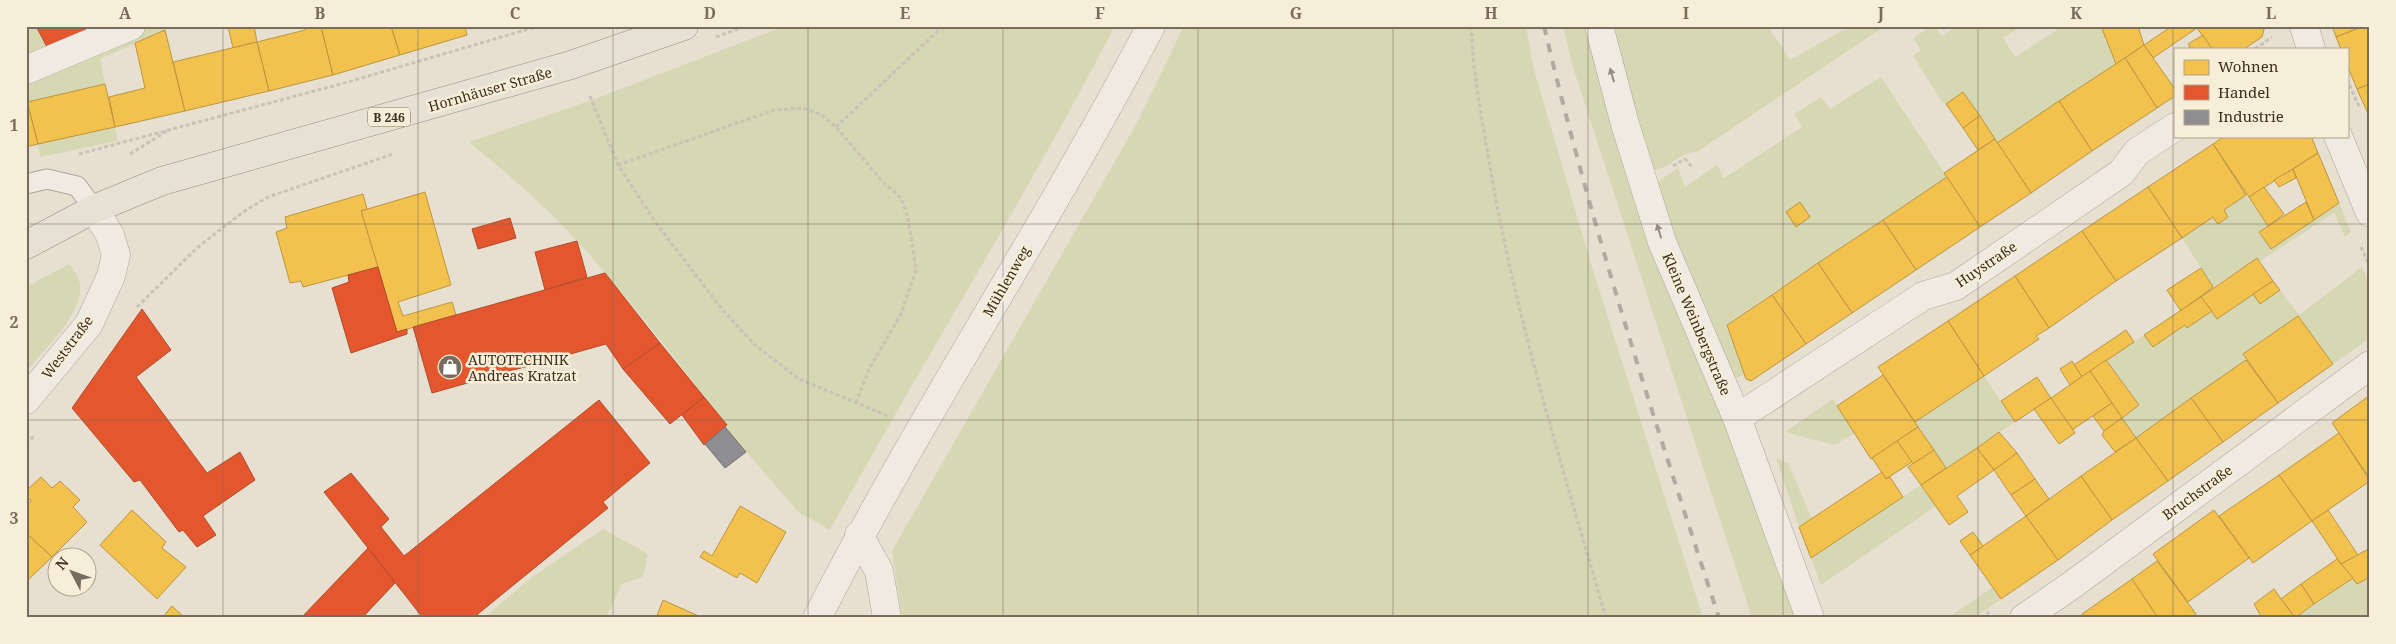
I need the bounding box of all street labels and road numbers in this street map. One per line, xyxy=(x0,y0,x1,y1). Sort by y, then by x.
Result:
street label: Hornhäuser Straße xyxy=(426,62,554,116)
road number: B 246 xyxy=(368,108,410,126)
street label: Huystraße xyxy=(1952,237,2020,291)
street label: Mühlenweg xyxy=(978,242,1034,320)
street label: Kleine Weinbergstraße xyxy=(1658,250,1736,398)
street label: Weststraße xyxy=(37,312,97,382)
street label: Bruchstraße xyxy=(2158,460,2236,524)

